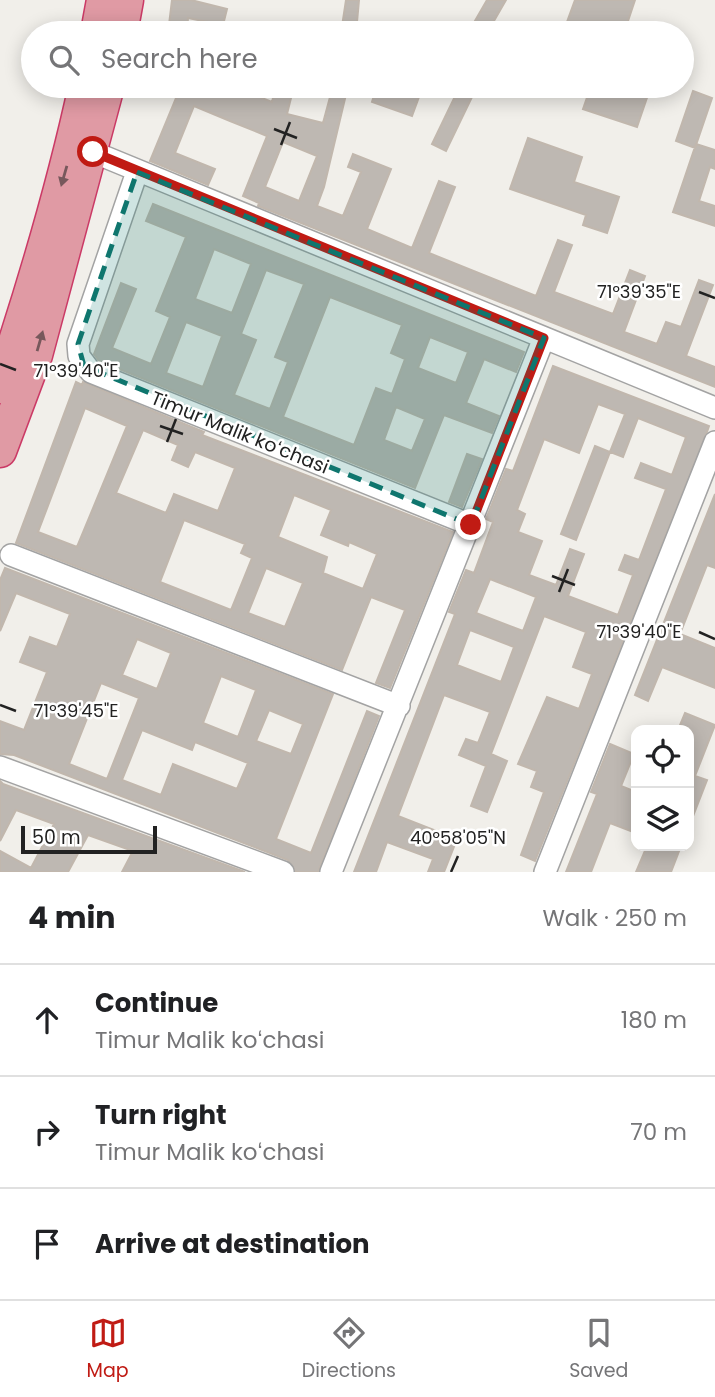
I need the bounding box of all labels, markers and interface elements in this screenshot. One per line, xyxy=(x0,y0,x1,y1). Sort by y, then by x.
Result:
search box xyxy=(21,21,694,98)
icon: search xyxy=(45,41,83,79)
text: Search here xyxy=(101,41,258,77)
route start xyxy=(77,136,108,167)
one-way arrow xyxy=(58,165,69,187)
text: 71°39'35"E xyxy=(597,279,681,304)
one-way arrow xyxy=(36,330,46,351)
text: 71°39'40"E xyxy=(34,358,118,383)
street label: Timur Malik koʻchasi xyxy=(147,384,333,480)
route end xyxy=(455,509,486,540)
text: 71°39'40"E xyxy=(597,619,681,644)
text: 71°39'45"E xyxy=(34,698,118,723)
map controls xyxy=(631,725,694,851)
button: locate xyxy=(631,725,694,788)
button: layers xyxy=(631,788,694,851)
scale bar xyxy=(21,823,158,855)
text: 50 m xyxy=(32,824,81,851)
text: 40°58'05"N xyxy=(410,825,506,850)
text: 4 min xyxy=(28,896,116,939)
text: Walk · 250 m xyxy=(542,902,687,934)
text: Continue xyxy=(95,985,218,1021)
icon: ahead xyxy=(28,1001,66,1039)
text: 180 m xyxy=(621,1004,687,1036)
text: Timur Malik koʻchasi xyxy=(95,1024,324,1056)
text: Turn right xyxy=(95,1097,227,1133)
icon: right xyxy=(28,1113,66,1151)
text: 70 m xyxy=(630,1116,687,1148)
text: Timur Malik koʻchasi xyxy=(95,1136,324,1168)
icon: arrive xyxy=(28,1225,66,1263)
text: Arrive at destination xyxy=(95,1226,370,1262)
tab: Map xyxy=(87,1314,129,1385)
tab: Directions xyxy=(302,1314,396,1385)
tab: Saved xyxy=(569,1314,628,1385)

